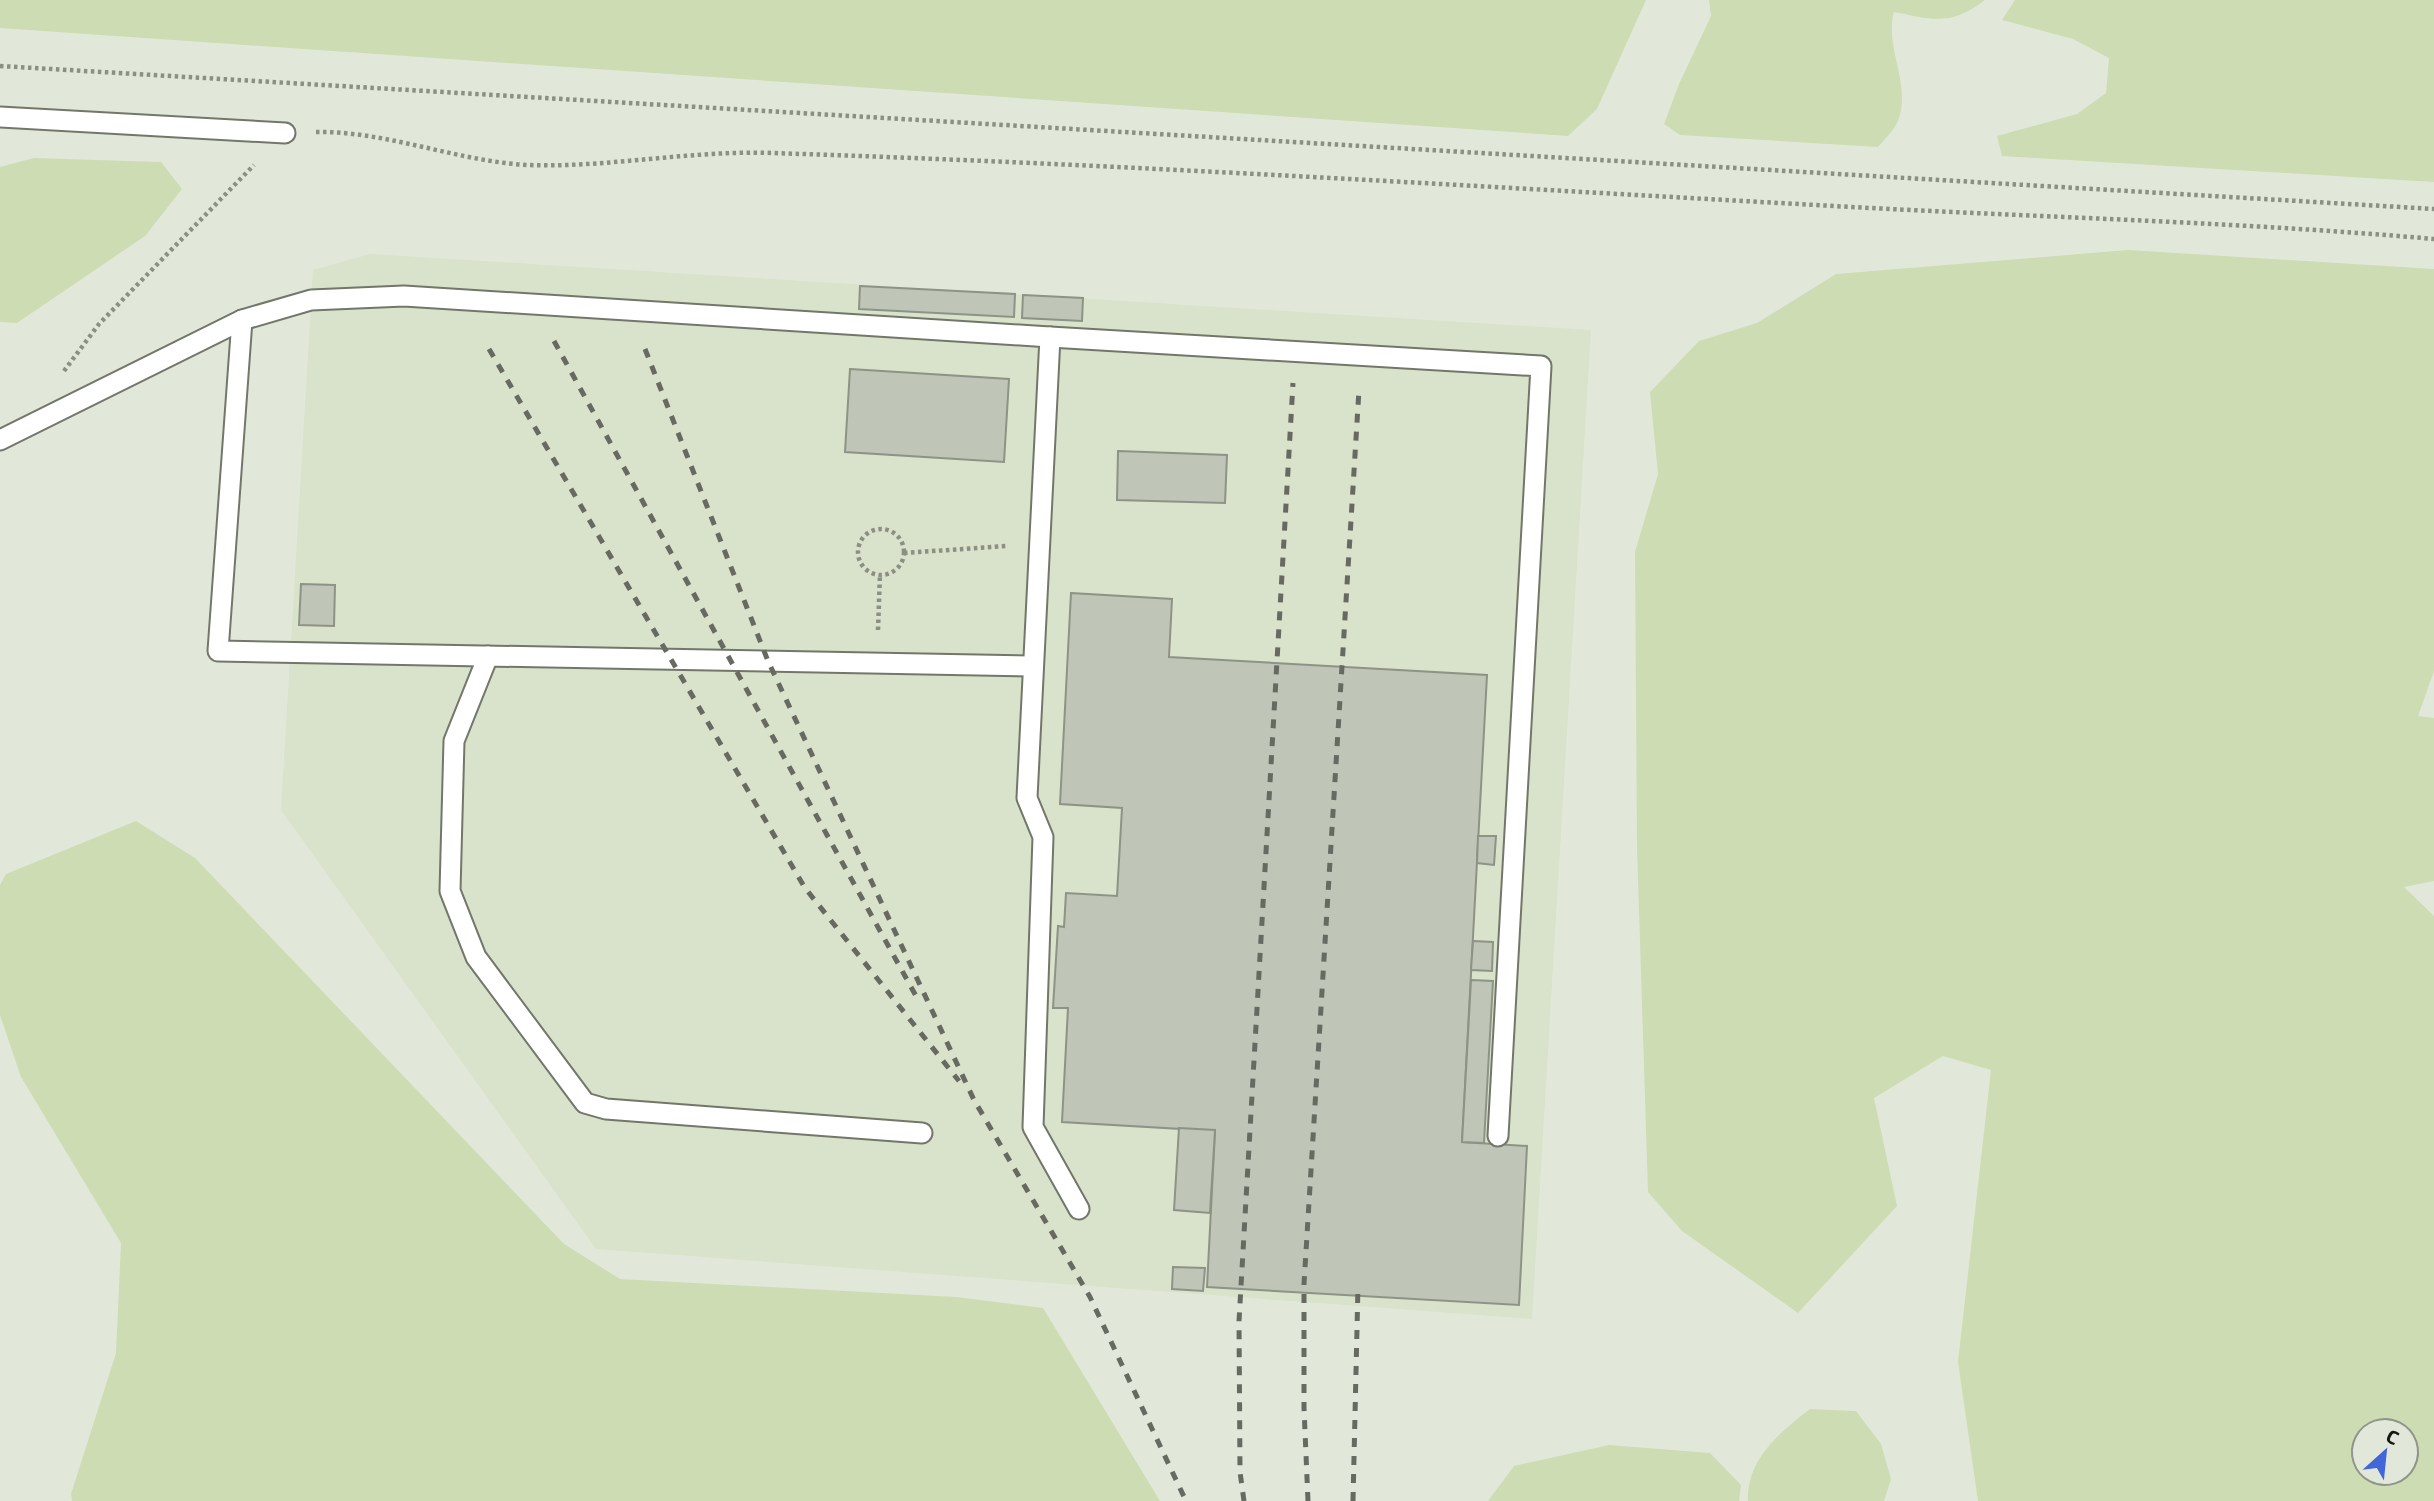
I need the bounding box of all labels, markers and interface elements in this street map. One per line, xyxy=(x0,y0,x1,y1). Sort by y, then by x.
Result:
north arrow xyxy=(2350,1417,2420,1487)
text: С xyxy=(2383,1424,2403,1449)

